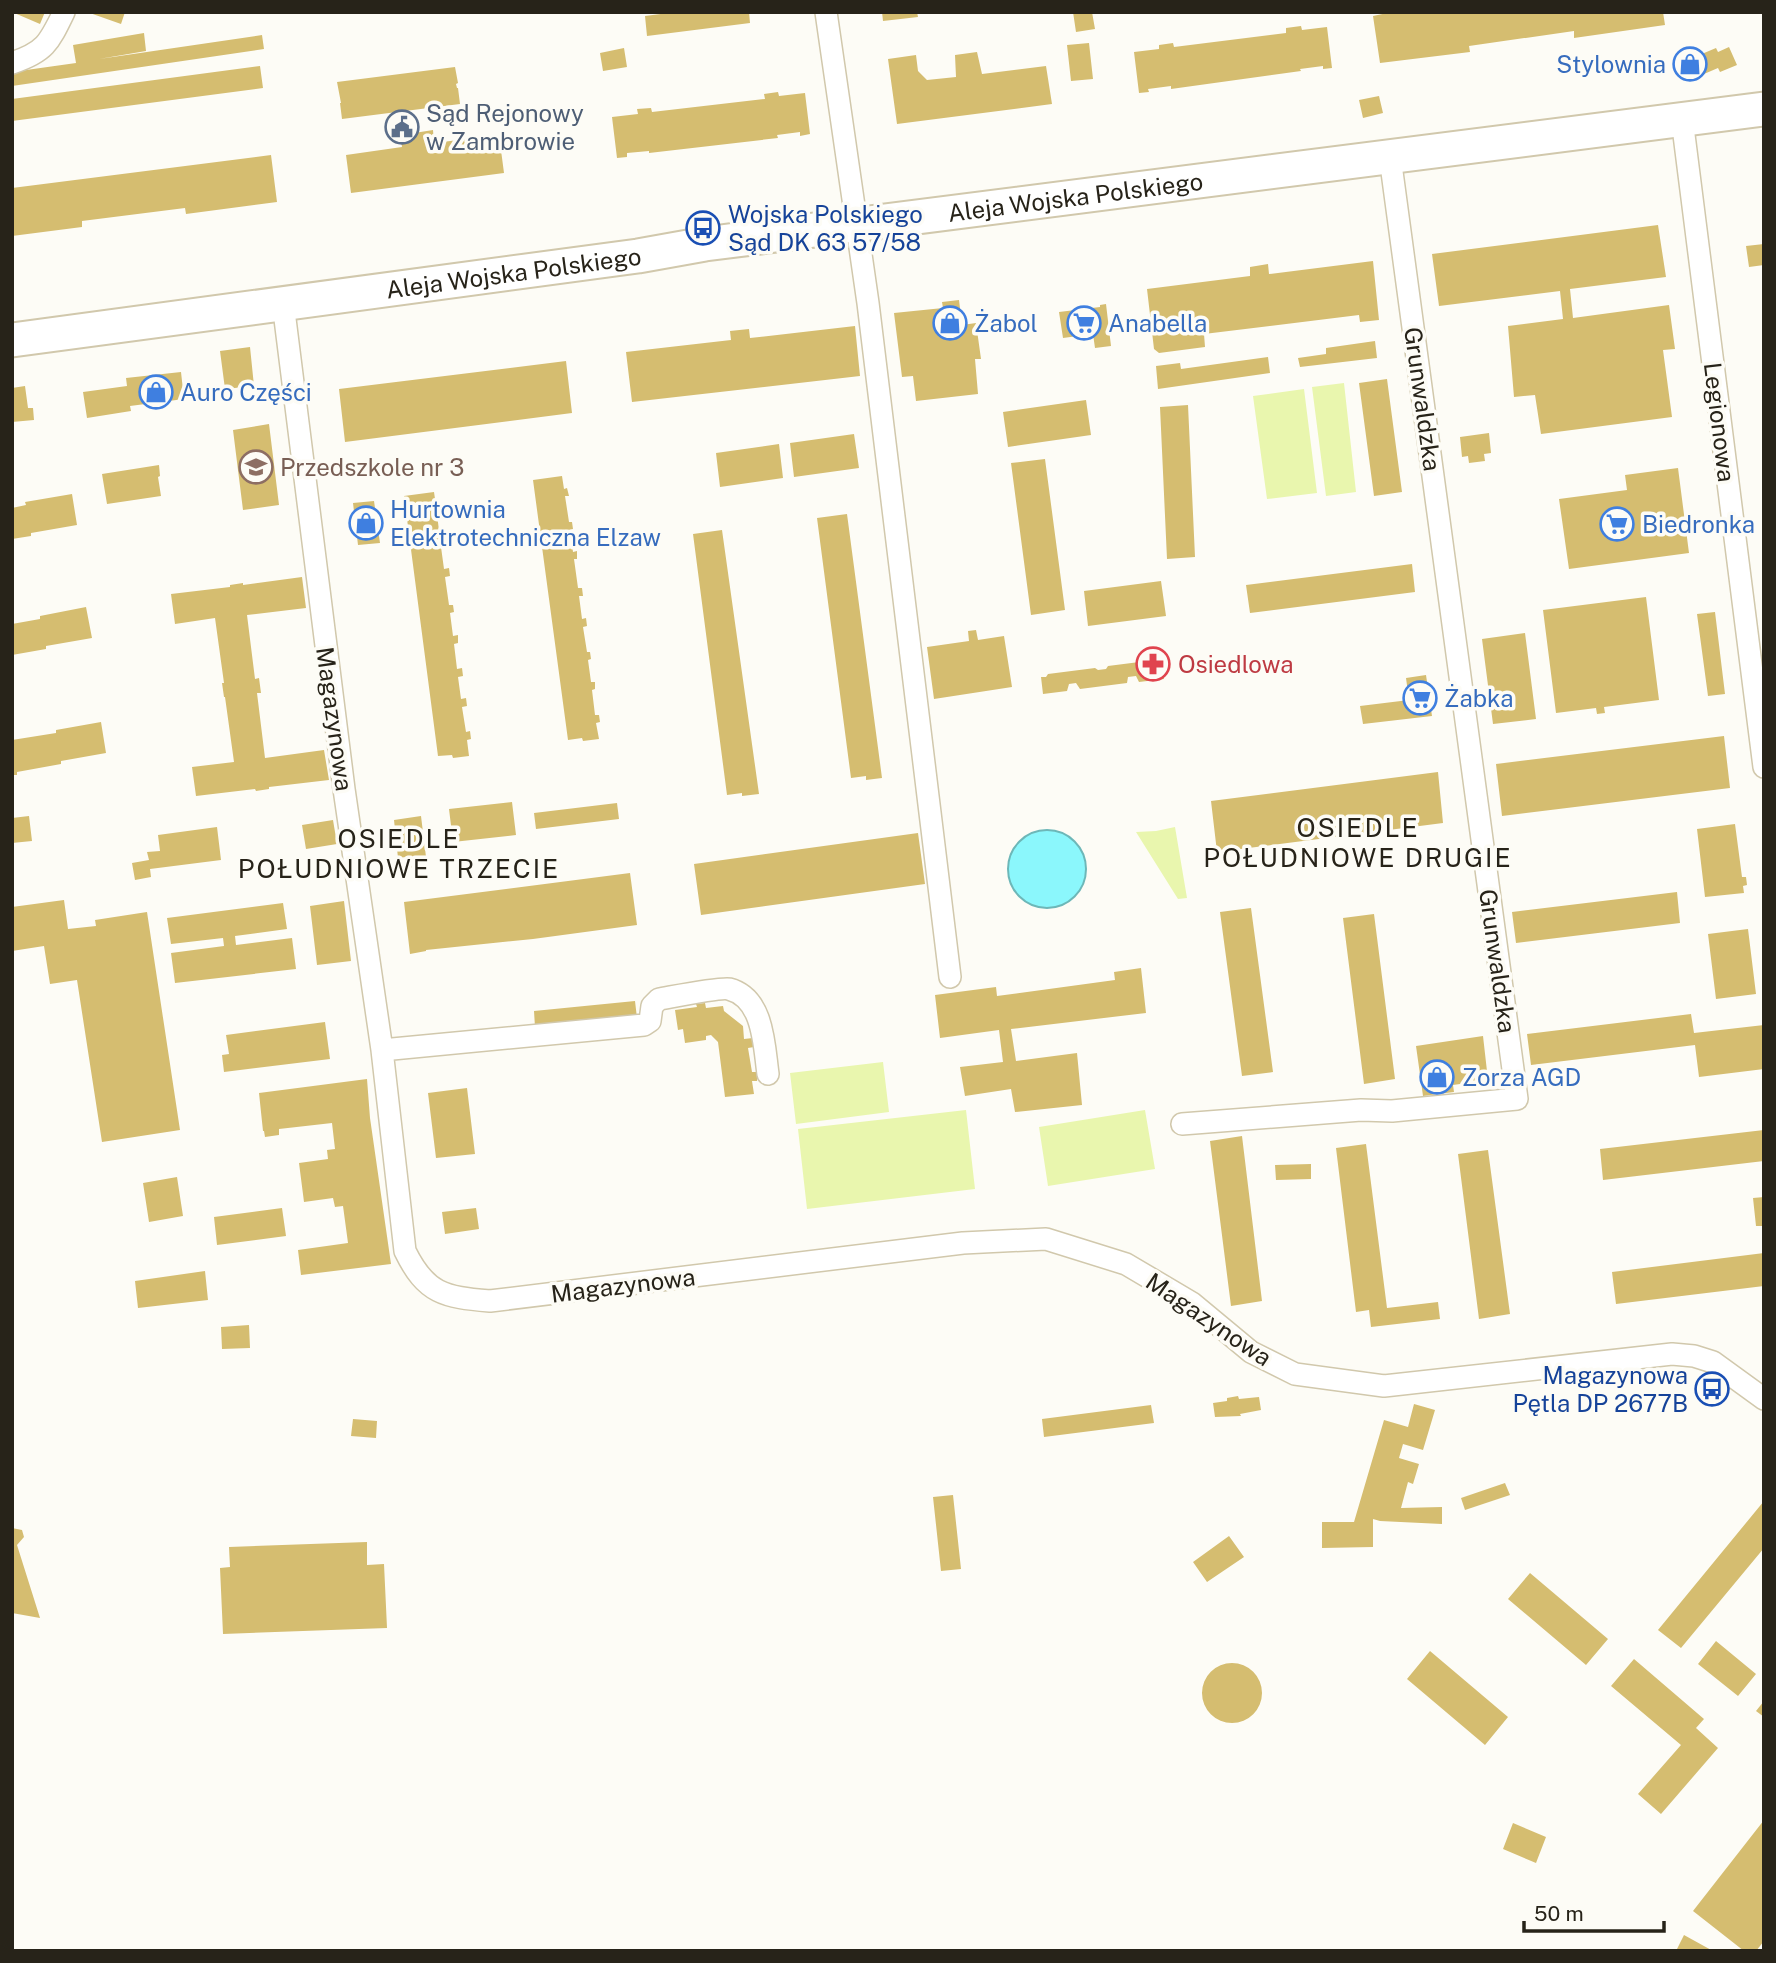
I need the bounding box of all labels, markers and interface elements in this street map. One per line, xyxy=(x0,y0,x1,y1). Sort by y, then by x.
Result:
shop icon: Stylownia xyxy=(1671,45,1709,83)
place label: Stylownia xyxy=(1556,50,1666,78)
place label: Sąd Rejonowy w Zambrowie xyxy=(426,99,584,155)
public building icon: Sąd Rejonowy w Zambrowie xyxy=(383,108,421,146)
street label: Aleja Wojska Polskiego xyxy=(946,167,1205,227)
place label: Wojska Polskiego Sąd DK 63 57/58 xyxy=(728,200,923,256)
bus stop icon: Wojska Polskiego Sąd DK 63 57/58 xyxy=(684,209,722,247)
street label: Aleja Wojska Polskiego xyxy=(384,242,643,304)
shop icon: Żabol xyxy=(931,304,969,342)
supermarket icon: Anabella xyxy=(1065,304,1103,342)
place label: Żabol xyxy=(974,309,1038,337)
place label: Anabella xyxy=(1108,309,1207,337)
street label: Grunwaldzka xyxy=(1399,325,1447,473)
street label: Legionowa xyxy=(1699,361,1741,483)
shop icon: Auro Części xyxy=(137,373,175,411)
place label: Auro Części xyxy=(180,378,312,406)
school or university icon: Przedszkole nr 3 xyxy=(237,448,275,486)
place label: Przedszkole nr 3 xyxy=(280,453,464,481)
place label: Hurtownia Elektrotechniczna Elzaw xyxy=(390,495,661,551)
shop icon: Hurtownia Elektrotechniczna Elzaw xyxy=(347,504,385,542)
supermarket icon: Biedronka xyxy=(1598,505,1636,543)
place label: Biedronka xyxy=(1642,510,1755,538)
street label: Magazynowa xyxy=(311,645,359,793)
pharmacy icon: Osiedlowa xyxy=(1134,645,1172,683)
place label: Osiedlowa xyxy=(1178,650,1293,678)
supermarket icon: Żabka xyxy=(1401,679,1439,717)
place label: Żabka xyxy=(1444,684,1513,712)
district label: OSIEDLE POŁUDNIOWE DRUGIE xyxy=(1203,812,1513,873)
district label: OSIEDLE POŁUDNIOWE TRZECIE xyxy=(238,823,560,884)
street label: Grunwaldzka xyxy=(1474,887,1522,1035)
shop icon: Zorza AGD xyxy=(1418,1058,1456,1096)
place label: Zorza AGD xyxy=(1462,1063,1581,1091)
street label: Magazynowa xyxy=(549,1262,697,1308)
street label: Magazynowa xyxy=(1141,1267,1277,1371)
place label: Magazynowa Pętla DP 2677B xyxy=(1513,1361,1688,1417)
bus stop icon: Magazynowa Pętla DP 2677B xyxy=(1693,1370,1731,1408)
scale bar xyxy=(1524,1890,1664,1934)
text: 50 m xyxy=(1534,1901,1584,1926)

